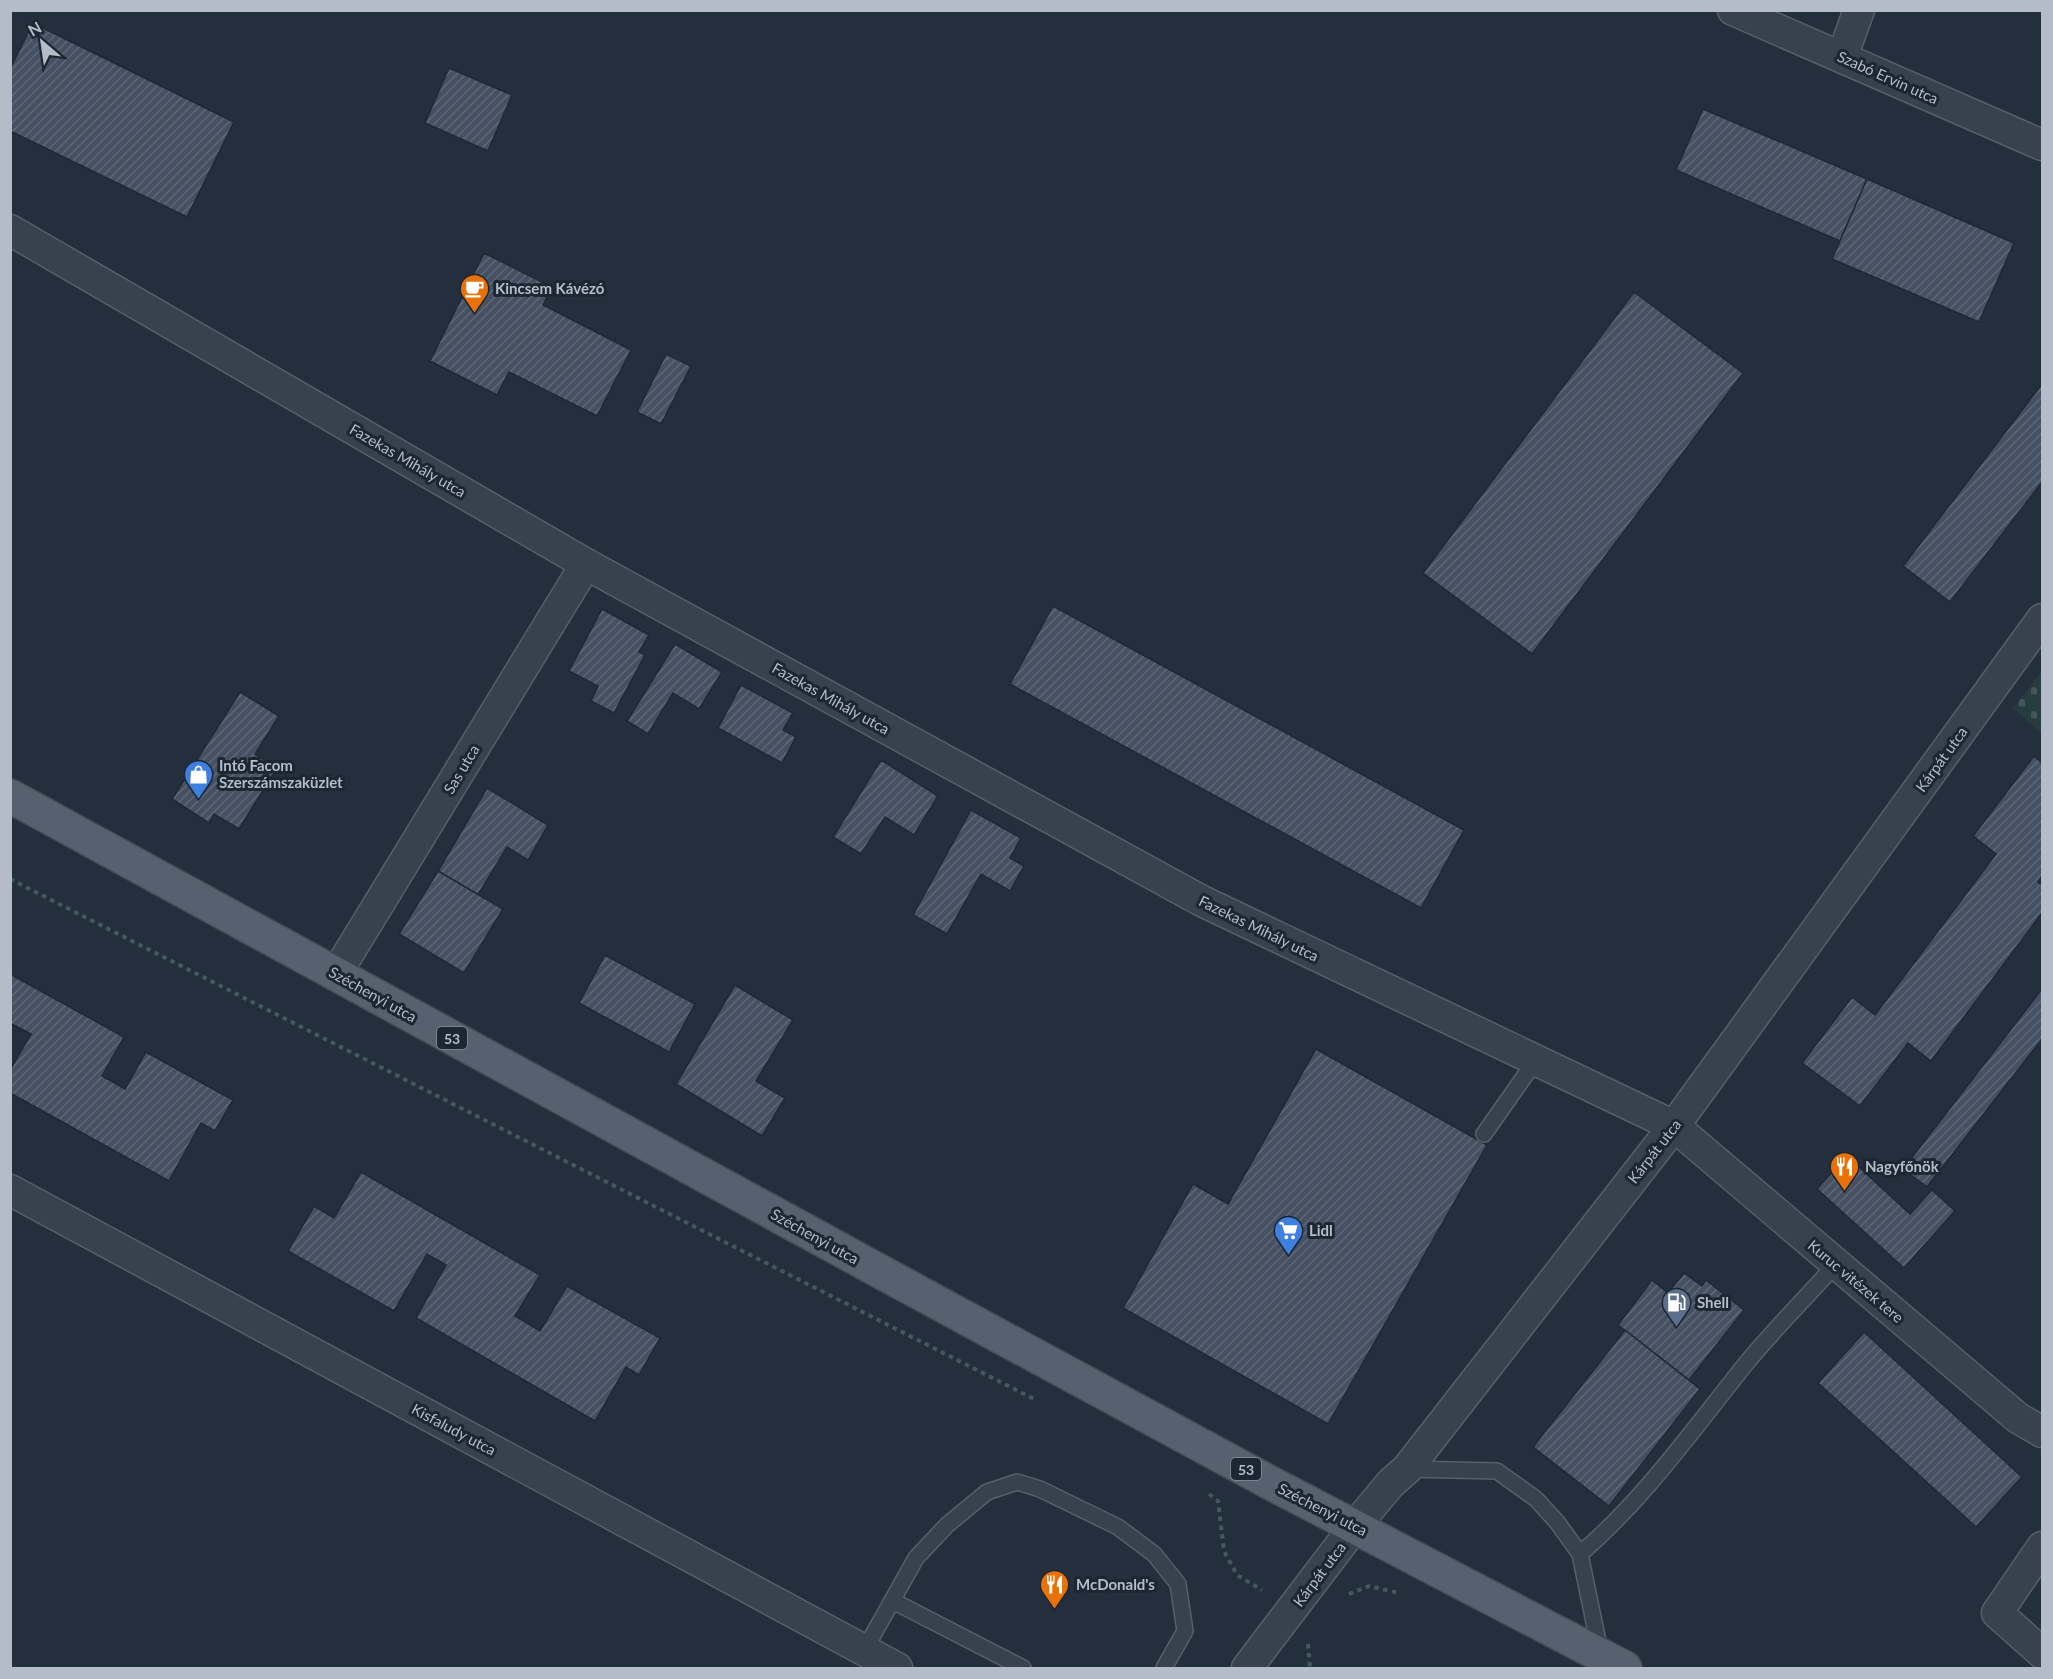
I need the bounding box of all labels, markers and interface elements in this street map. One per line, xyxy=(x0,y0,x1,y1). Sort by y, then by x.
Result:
north arrow xyxy=(12,12,72,72)
text: N xyxy=(24,17,44,40)
street label: Szabó Ervin utca xyxy=(1835,47,1941,107)
cafe icon: Kincsem Kávézó xyxy=(458,272,490,314)
place label: Kincsem Kávézó xyxy=(495,279,605,297)
street label: Fazekas Mihály utca xyxy=(347,419,469,501)
street label: Fazekas Mihály utca xyxy=(769,658,893,738)
street label: Kárpát utca xyxy=(1911,723,1971,795)
street label: Sas utca xyxy=(439,741,483,797)
place label: Intó Facom Szerszámszaküzlet xyxy=(219,756,343,791)
shop icon: Intó Facom Szerszámszaküzlet xyxy=(182,758,214,800)
street label: Fazekas Mihály utca xyxy=(1196,891,1322,965)
street label: Széchenyi utca xyxy=(326,962,420,1026)
road number: 53 xyxy=(437,1027,467,1049)
street label: Kárpát utca xyxy=(1623,1115,1685,1187)
restaurant icon: Nagyfőnök xyxy=(1828,1150,1860,1192)
place label: Nagyfőnök xyxy=(1865,1157,1940,1175)
street label: Széchenyi utca xyxy=(768,1204,862,1268)
supermarket icon: Lidl xyxy=(1272,1214,1304,1256)
place label: Lidl xyxy=(1309,1221,1333,1239)
street label: Kuruc vitézek tere xyxy=(1805,1236,1908,1326)
fuel station icon: Shell xyxy=(1660,1286,1692,1328)
place label: Shell xyxy=(1697,1293,1729,1311)
street label: Kisfaludy utca xyxy=(409,1399,499,1459)
road number: 53 xyxy=(1231,1458,1261,1480)
street label: Széchenyi utca xyxy=(1275,1479,1371,1539)
street label: Kárpát utca xyxy=(1289,1538,1349,1610)
restaurant icon: McDonald's xyxy=(1039,1568,1071,1610)
place label: McDonald's xyxy=(1076,1575,1155,1593)

